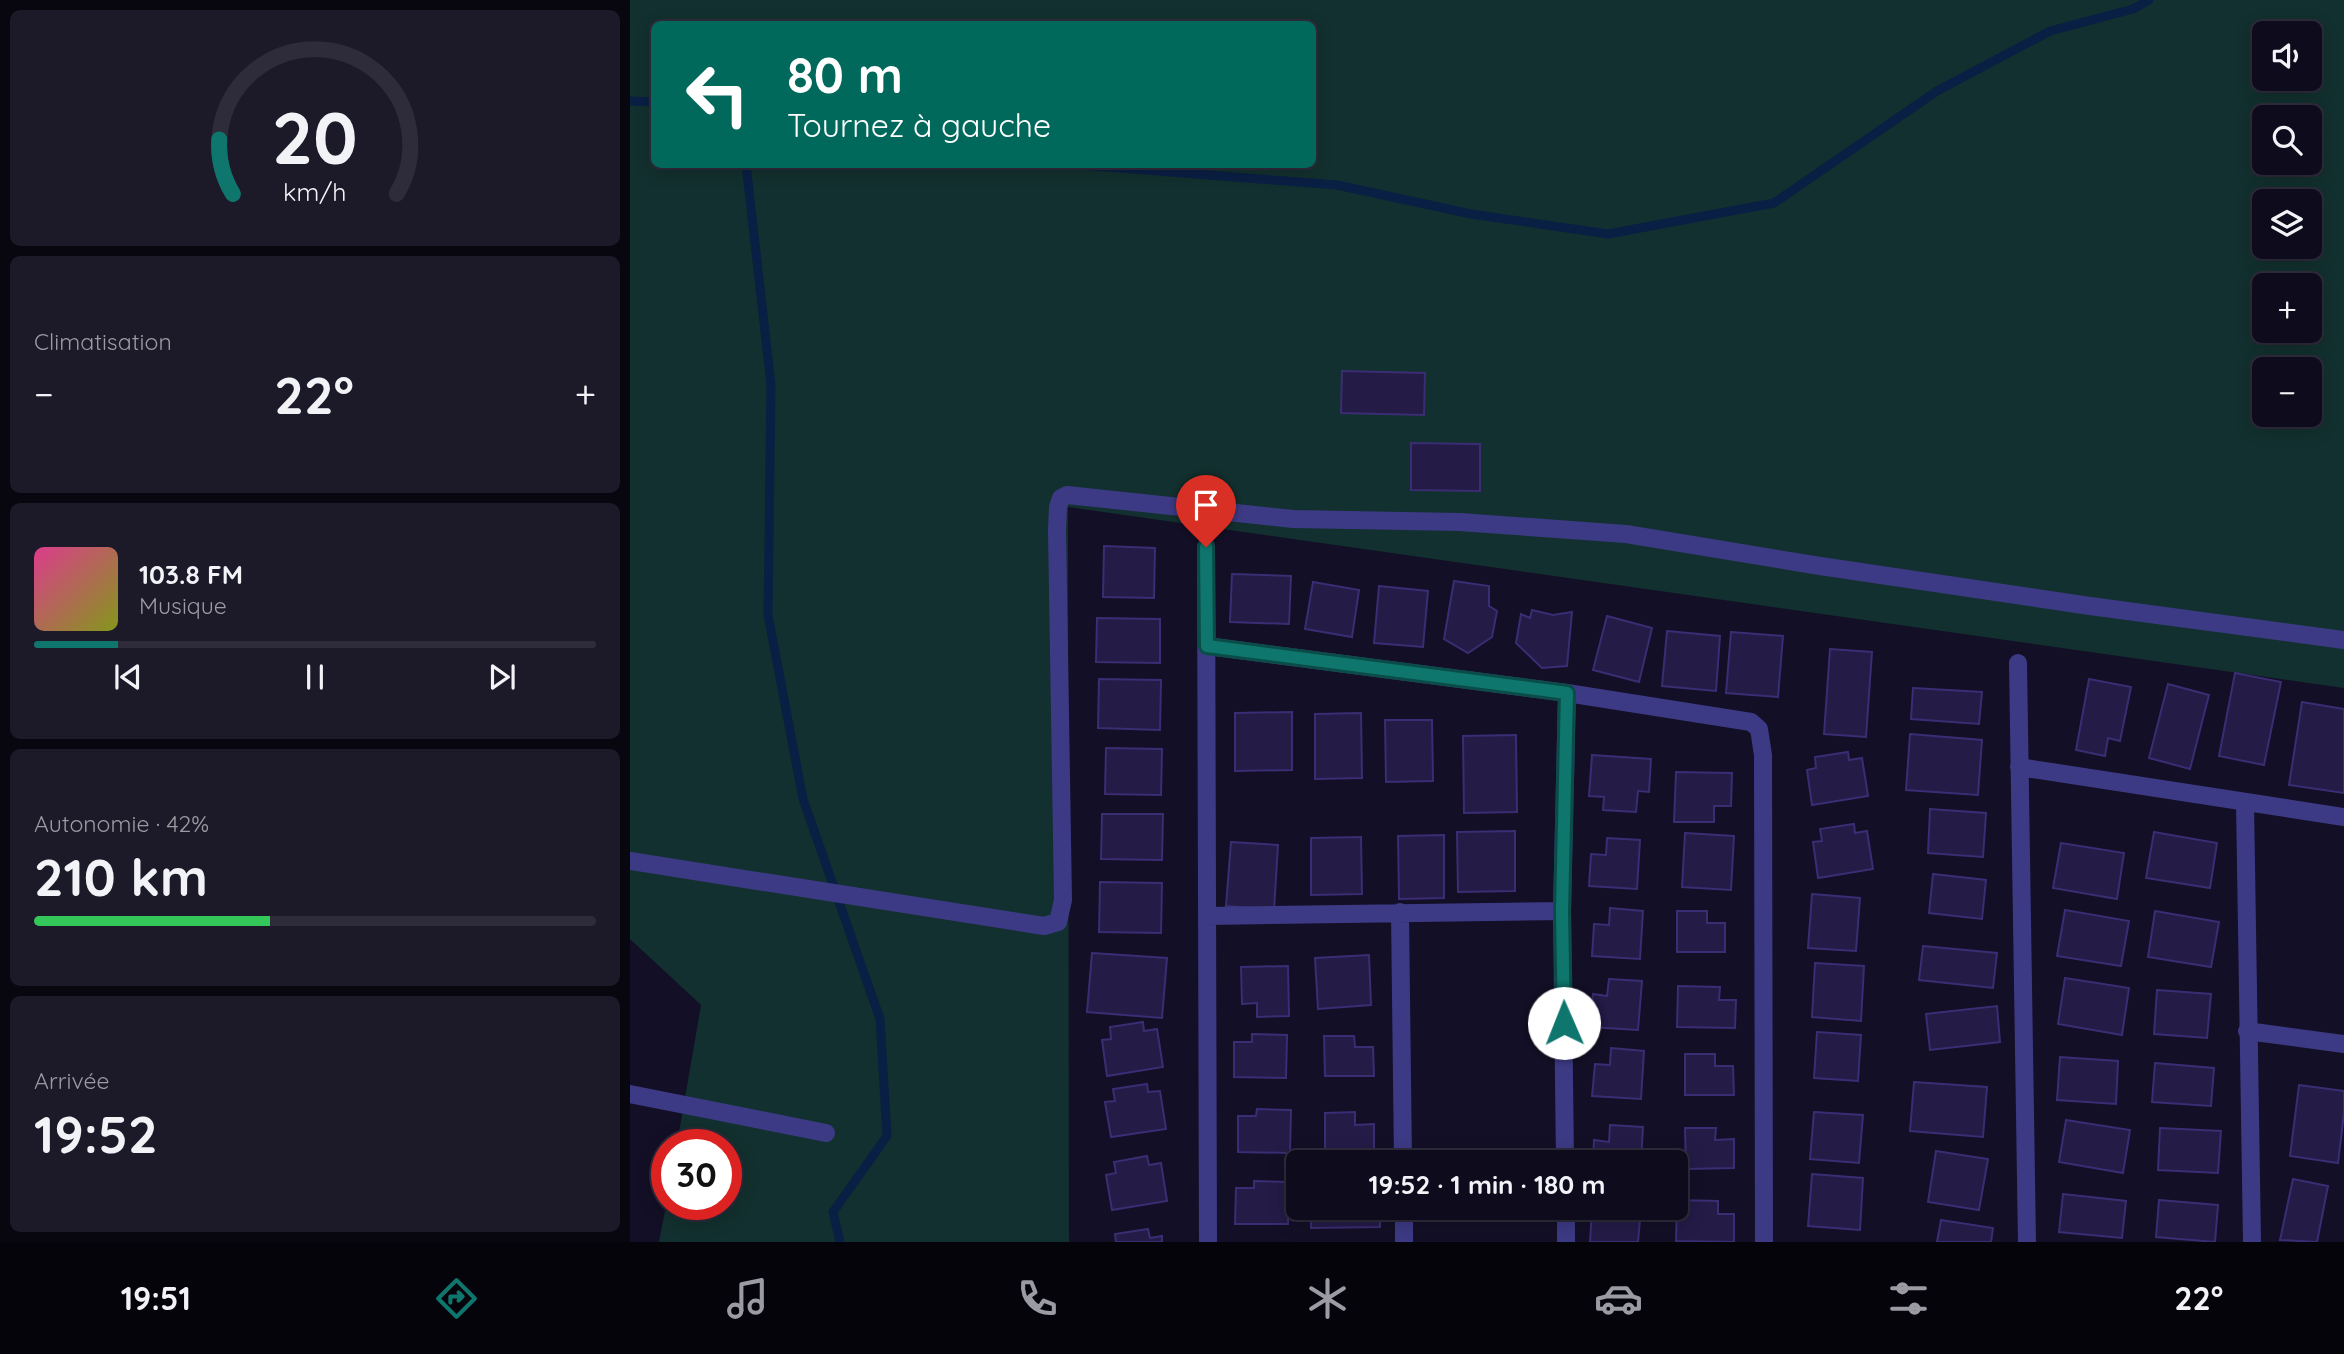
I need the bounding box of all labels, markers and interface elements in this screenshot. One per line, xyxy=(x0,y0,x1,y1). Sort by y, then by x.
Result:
map controls xyxy=(2252,21,2322,427)
button: sound xyxy=(2252,21,2322,91)
text: 80 m xyxy=(787,44,903,105)
icon: left xyxy=(672,49,763,140)
text: 20 xyxy=(272,92,358,183)
text: Tournez à gauche xyxy=(787,105,1051,145)
button: search xyxy=(2252,105,2322,175)
text: km/h xyxy=(283,176,347,207)
button: layers xyxy=(2252,189,2322,259)
button: + xyxy=(2252,273,2322,343)
text: Climatisation xyxy=(34,327,172,356)
button: − xyxy=(2252,357,2322,427)
text: 22° xyxy=(274,362,354,427)
text: − xyxy=(34,370,54,418)
text: + xyxy=(575,370,596,418)
pin xyxy=(1176,475,1236,547)
icon: arrive xyxy=(1187,486,1225,524)
text: 103.8 FM xyxy=(139,558,243,591)
text: Musique xyxy=(139,591,227,620)
icon: previous xyxy=(109,658,147,696)
icon: pause xyxy=(296,658,334,696)
icon: next xyxy=(483,658,521,696)
text: Autonomie · 42% xyxy=(34,809,209,838)
text: 210 km xyxy=(34,844,208,909)
position arrow xyxy=(1527,986,1601,1060)
text: Arrivée xyxy=(34,1066,110,1095)
text: 19:52 xyxy=(34,1101,158,1166)
speed limit sign: 30 xyxy=(651,1129,742,1220)
text: 19:52 · 1 min · 180 m xyxy=(1369,1168,1606,1201)
icon: directions xyxy=(432,1274,481,1323)
icon: music xyxy=(723,1274,772,1323)
icon: phone xyxy=(1013,1274,1062,1323)
icon: climate xyxy=(1303,1274,1352,1323)
icon: car xyxy=(1594,1274,1643,1323)
icon: filters xyxy=(1884,1274,1933,1323)
text: 19:51 xyxy=(121,1278,191,1318)
text: 22° xyxy=(2174,1278,2223,1318)

